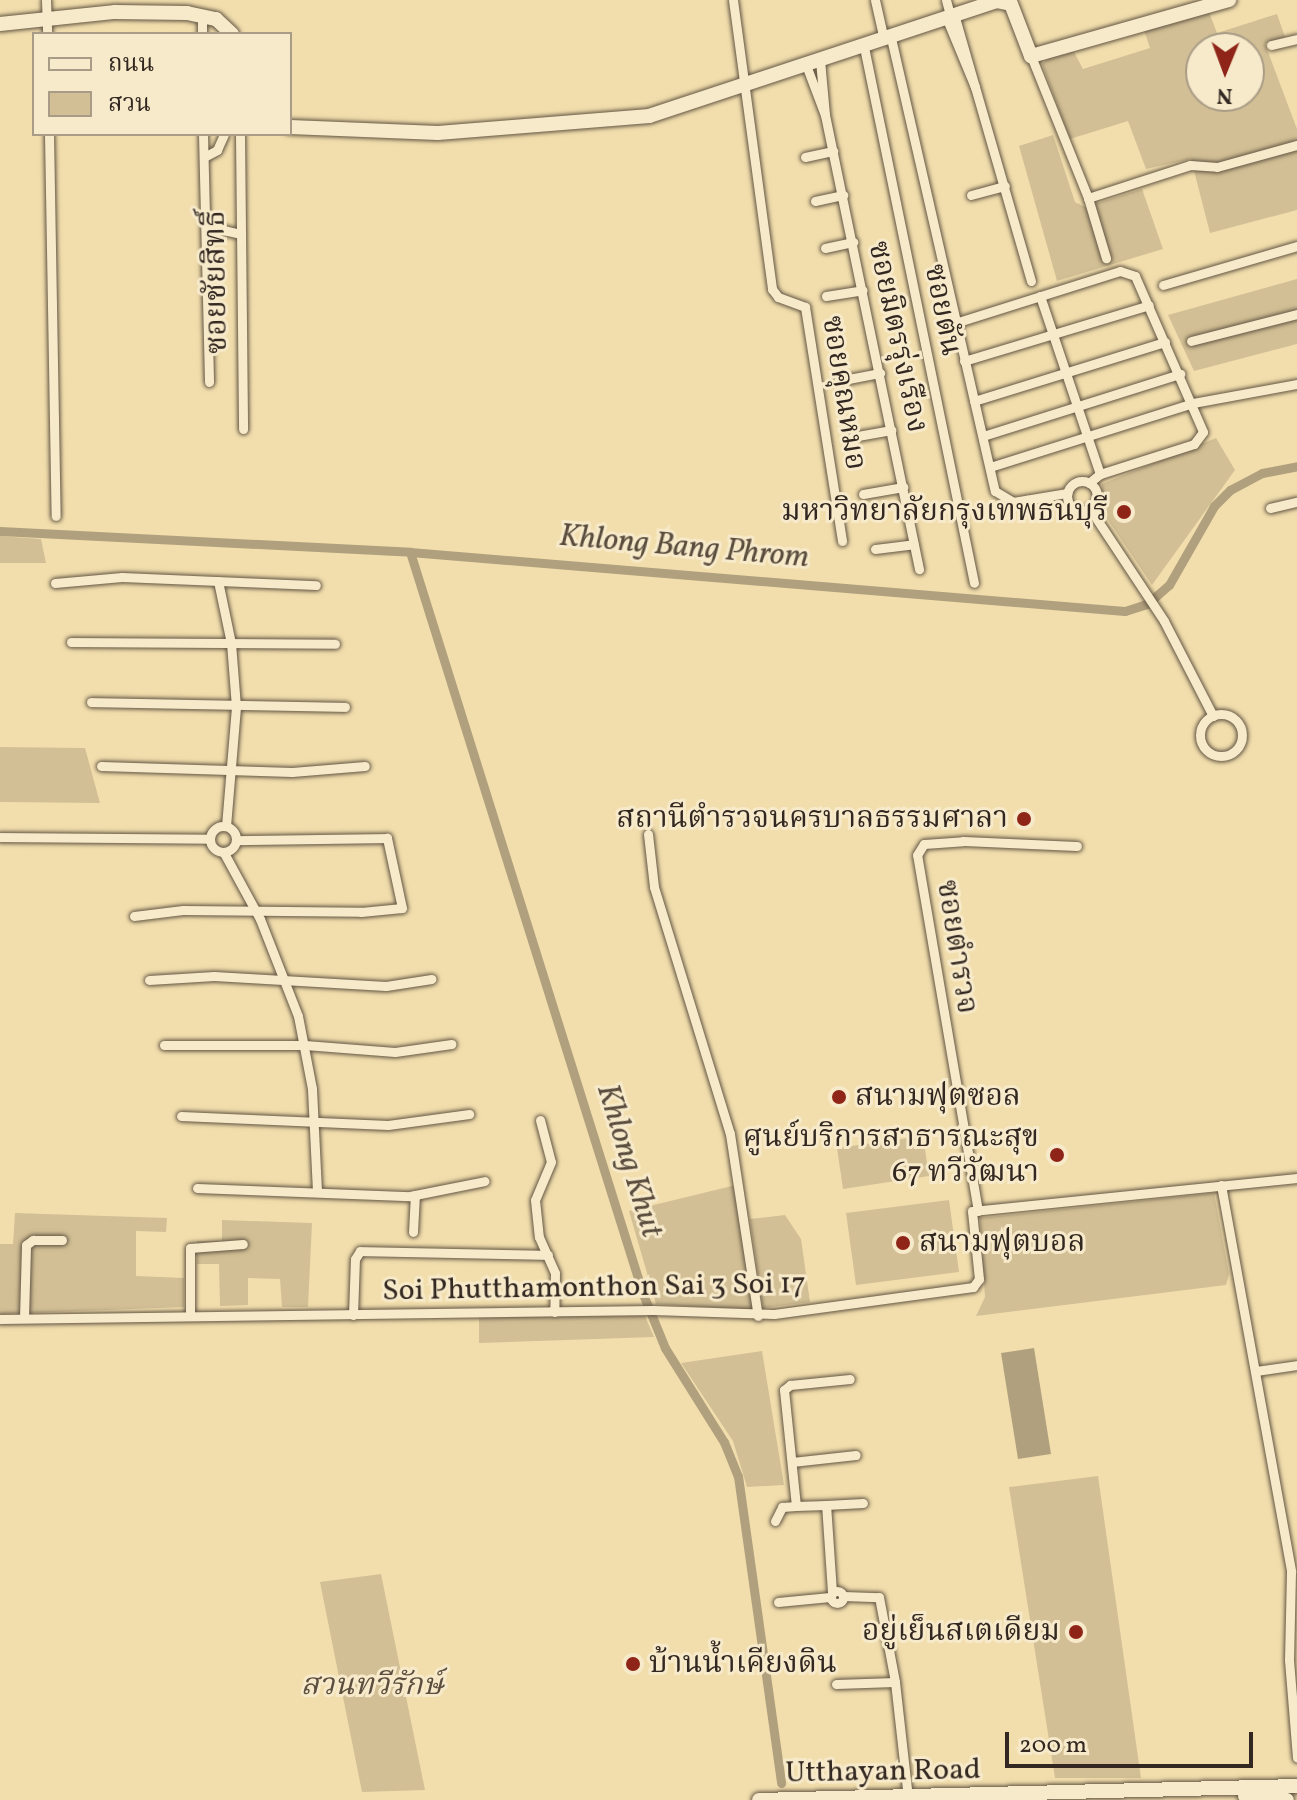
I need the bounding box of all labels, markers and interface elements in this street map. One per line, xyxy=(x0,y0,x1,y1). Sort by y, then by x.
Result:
legend xyxy=(32,32,292,136)
north arrow xyxy=(1185,32,1265,112)
text: ถนน xyxy=(108,48,154,82)
text: N xyxy=(1216,79,1233,110)
text: สวน xyxy=(108,88,151,122)
street label: ซอยชัยสิทธิ์ xyxy=(198,210,236,354)
street label: ซอยมิตรรุ่งเรือง xyxy=(859,238,935,436)
street label: ซอยตัน xyxy=(916,261,968,359)
street label: ซอยคุณหมอ xyxy=(813,313,873,473)
place label: มหาวิทยาลัยกรุงเทพธนบุรี xyxy=(781,494,1108,530)
marker: มหาวิทยาลัยกรุงเทพธนบุรี xyxy=(1115,503,1133,521)
water label: Khlong Bang Phrom xyxy=(557,518,811,578)
place label: สถานีตำรวจนครบาลธรรมศาลา xyxy=(616,801,1008,837)
marker: สถานีตำรวจนครบาลธรรมศาลา xyxy=(1015,810,1033,828)
street label: ซอยตำรวจ xyxy=(928,877,984,1017)
place label: สนามฟุตซอล xyxy=(855,1079,1021,1115)
water label: Khlong Khut xyxy=(586,1080,670,1242)
marker: สนามฟุตซอล xyxy=(830,1088,848,1106)
place label: ศูนย์บริการสาธารณะสุข 67 ทวีวัฒนา xyxy=(743,1120,1039,1190)
marker: ศูนย์บริการสาธารณะสุข 67 ทวีวัฒนา xyxy=(1046,1144,1068,1166)
place label: สนามฟุตบอล xyxy=(919,1225,1085,1261)
marker: สนามฟุตบอล xyxy=(894,1234,912,1252)
street label: Soi Phutthamonthon Sai 3 Soi 17 xyxy=(382,1266,806,1310)
place label: อยู่เย็นสเตเดียม xyxy=(862,1614,1060,1650)
marker: อยู่เย็นสเตเดียม xyxy=(1067,1623,1085,1641)
place label: บ้านน้ำเคียงดิน xyxy=(649,1646,837,1682)
marker: บ้านน้ำเคียงดิน xyxy=(624,1655,642,1673)
park label: สวนทวีรักษ์ xyxy=(301,1668,443,1704)
scale bar xyxy=(1009,1716,1257,1766)
text: 200 m xyxy=(1019,1729,1087,1763)
street label: Utthayan Road xyxy=(785,1752,981,1792)

